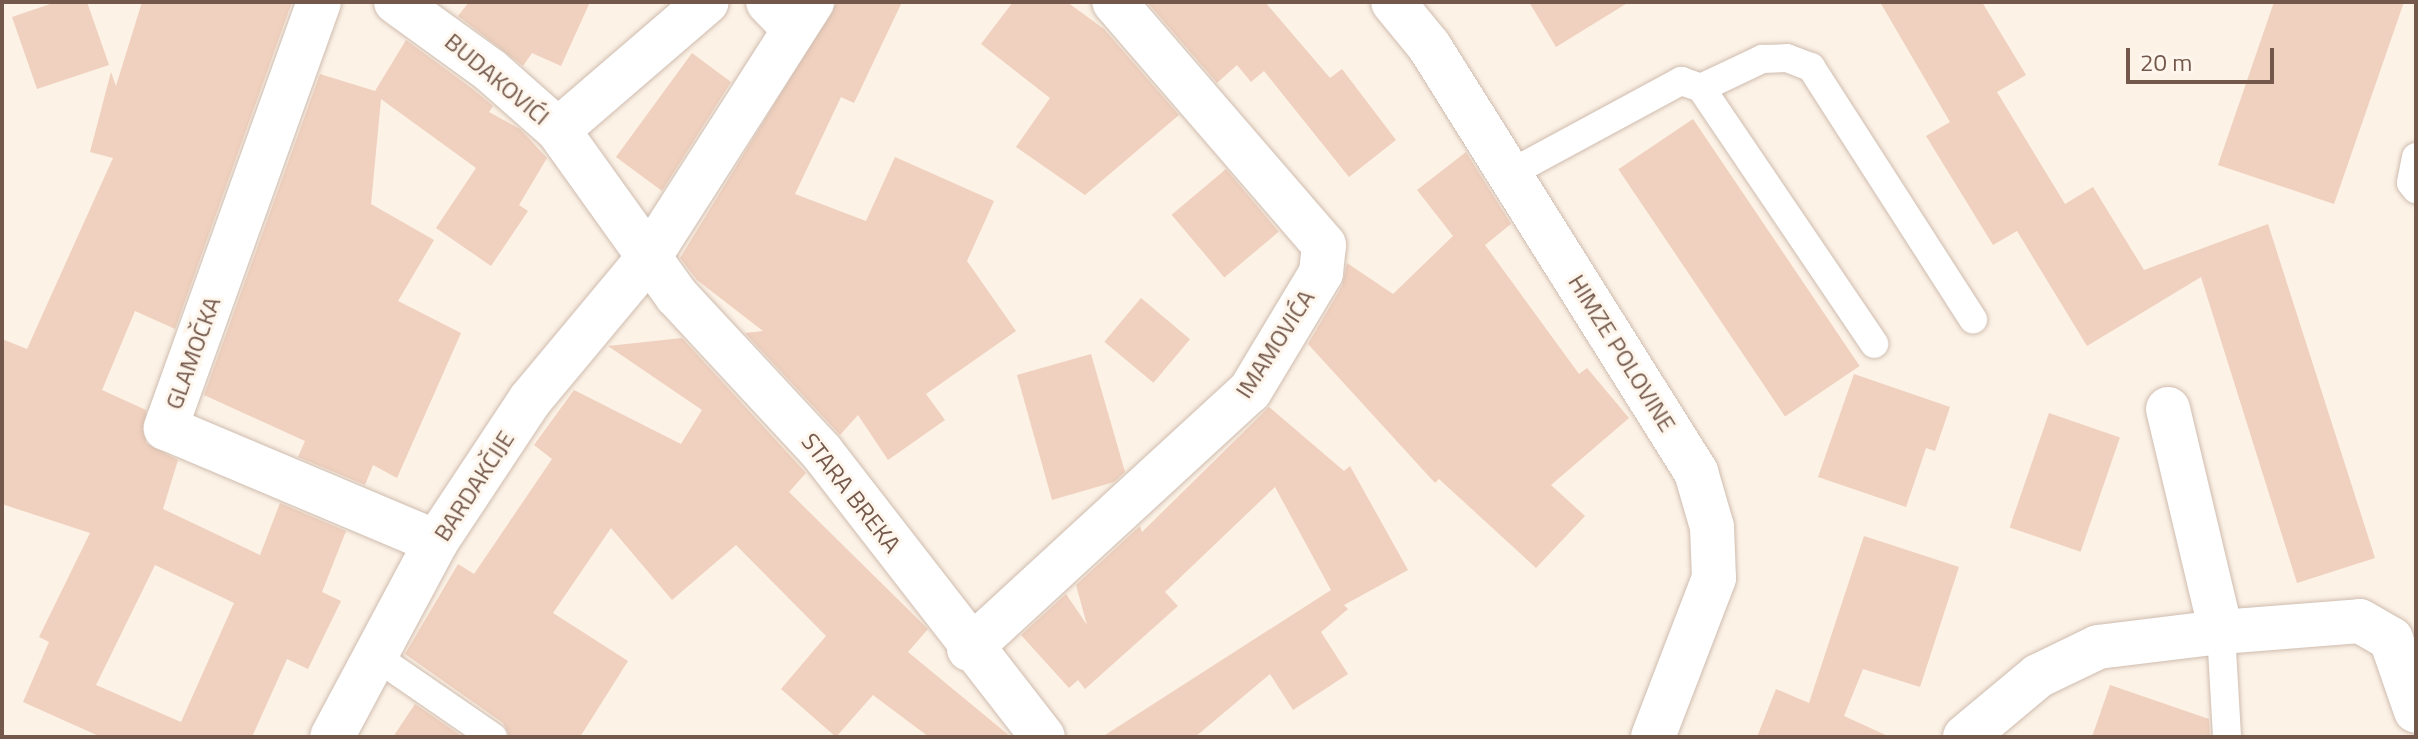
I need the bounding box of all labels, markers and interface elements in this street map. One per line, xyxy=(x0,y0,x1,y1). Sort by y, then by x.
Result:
street label: BUDAKOVIĆI xyxy=(439,27,555,131)
scale bar xyxy=(2130,32,2278,82)
text: 20 m xyxy=(2140,44,2192,80)
street label: HIMZE POLOVINE xyxy=(1562,269,1682,437)
street label: IMAMOVIĆA xyxy=(1229,284,1321,404)
street label: GLAMOČKA xyxy=(159,293,227,413)
street label: BARDAKČIJE xyxy=(428,426,520,546)
street label: STARA BREKA xyxy=(795,427,907,559)

